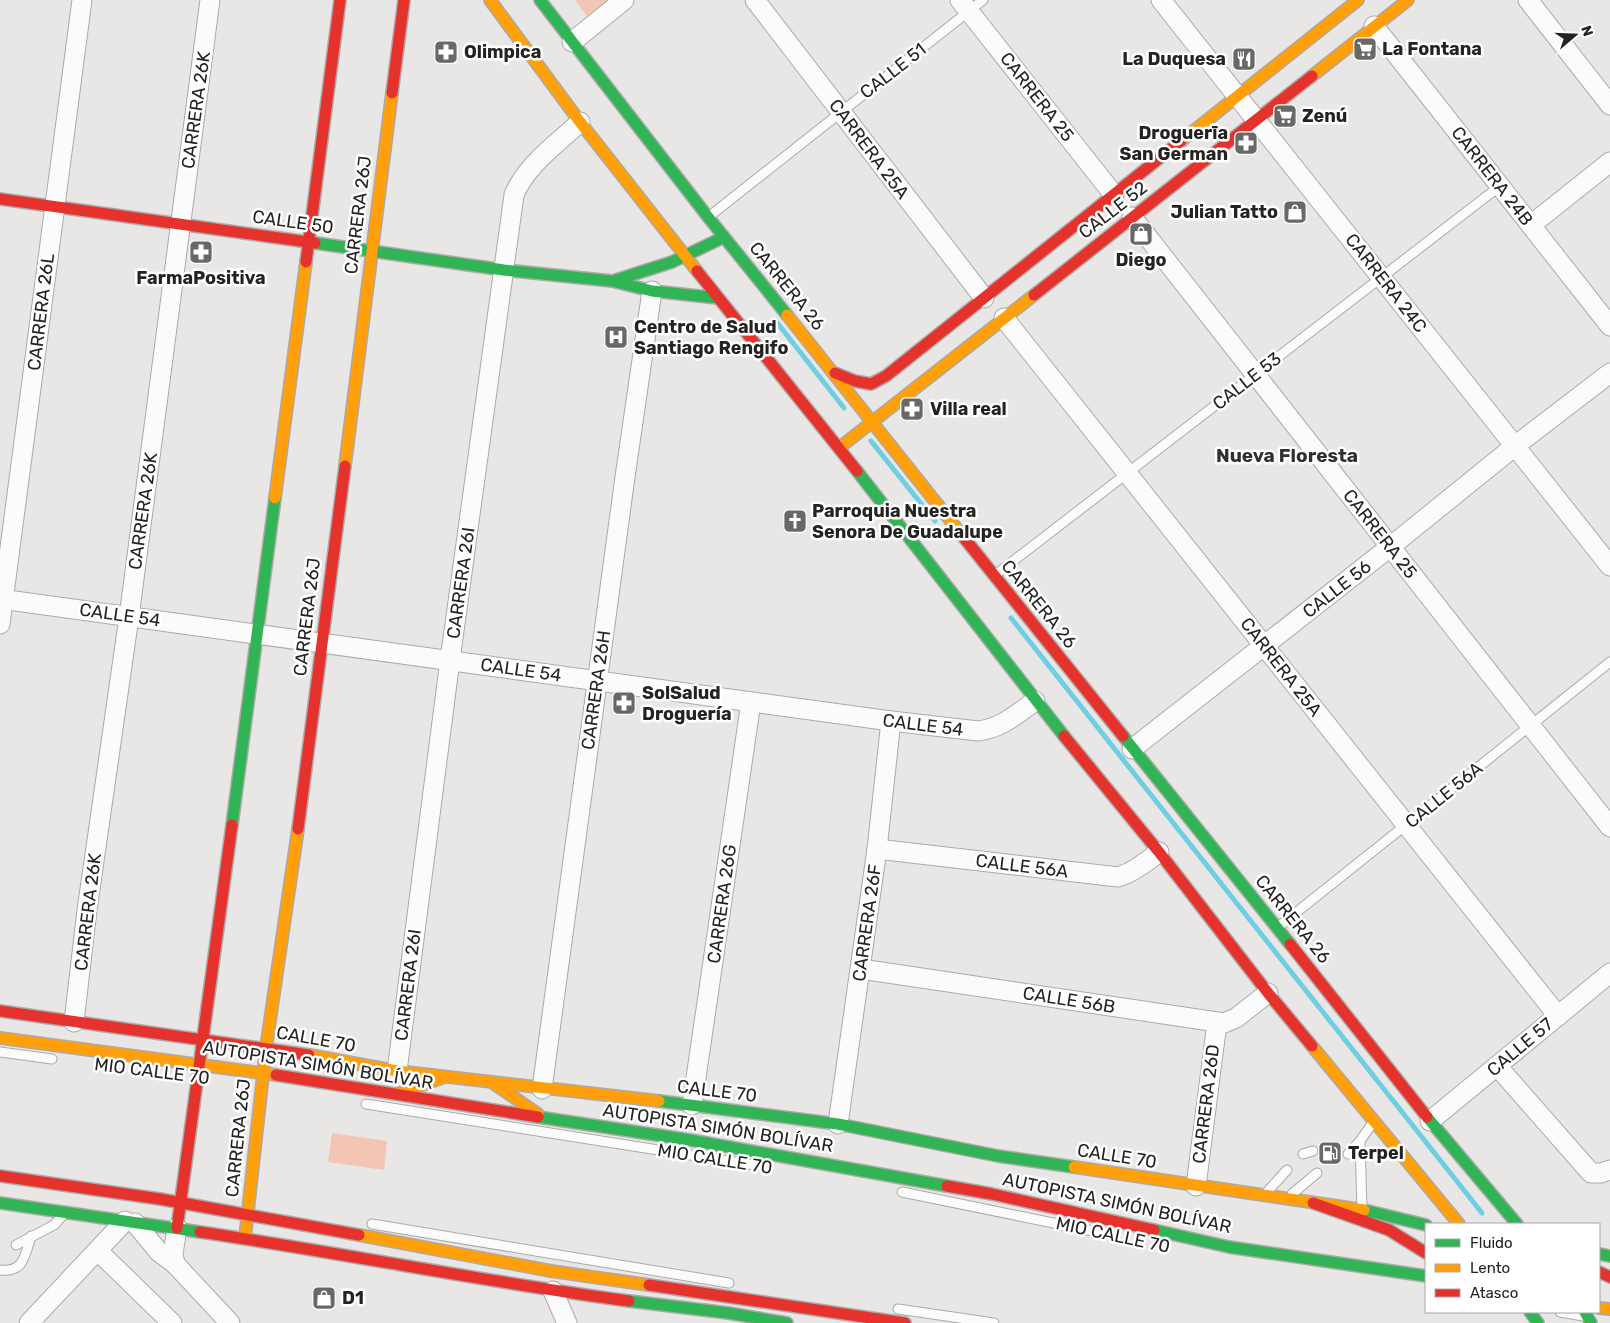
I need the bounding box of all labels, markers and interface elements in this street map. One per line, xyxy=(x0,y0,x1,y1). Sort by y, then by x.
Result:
north arrow xyxy=(1550,10,1600,60)
text: N xyxy=(1577,23,1596,38)
supermarket icon: La Fontana xyxy=(1352,36,1378,62)
street label: CALLE 51 xyxy=(856,38,930,104)
place label: La Fontana xyxy=(1382,38,1482,60)
pharmacy icon: Olimpica xyxy=(433,39,459,65)
place label: Olimpica xyxy=(464,41,541,63)
restaurant icon: La Duquesa xyxy=(1231,46,1257,72)
street label: CARRERA 25 xyxy=(995,48,1079,146)
place label: La Duquesa xyxy=(1122,48,1226,70)
street label: CARRERA 26K xyxy=(177,50,215,170)
street label: CARRERA 25A xyxy=(824,95,914,203)
supermarket icon: Zenú xyxy=(1272,103,1298,129)
place label: Zenú xyxy=(1302,105,1347,127)
place label: Droguerīa San German xyxy=(1120,122,1228,165)
street label: CARRERA 24B xyxy=(1446,122,1538,230)
pharmacy icon: Droguerīa San German xyxy=(1233,130,1259,156)
street label: CARRERA 26J xyxy=(340,155,376,275)
street label: CALLE 52 xyxy=(1074,176,1152,244)
shop icon: Julian Tatto xyxy=(1282,199,1308,225)
place label: Julian Tatto xyxy=(1170,201,1278,223)
street label: CALLE 50 xyxy=(251,205,335,239)
shop icon: Diego xyxy=(1128,221,1154,247)
street label: CARRERA 24C xyxy=(1340,229,1432,337)
street label: CARRERA 26 xyxy=(745,237,829,335)
pharmacy icon: FarmaPositiva xyxy=(188,239,214,265)
place label: Diego xyxy=(1115,249,1167,271)
street label: CARRERA 26L xyxy=(23,252,59,372)
place label: FarmaPositiva xyxy=(136,267,266,289)
place label: Centro de Salud Santiago Rengifo xyxy=(634,316,788,359)
hospital icon: Centro de Salud Santiago Rengifo xyxy=(603,324,629,350)
street label: CALLE 53 xyxy=(1208,347,1286,415)
pharmacy icon: Villa real xyxy=(899,396,925,422)
place label: Villa real xyxy=(930,398,1007,420)
district label: Nueva Floresta xyxy=(1216,444,1358,467)
street label: CARRERA 26K xyxy=(124,451,162,571)
street label: CARRERA 25 xyxy=(1338,485,1422,583)
place label: Parroquia Nuestra Senora De Guadalupe xyxy=(812,500,1003,543)
church icon: Parroquia Nuestra Senora De Guadalupe xyxy=(782,508,808,534)
street label: CARRERA 26I xyxy=(442,526,480,640)
street label: CARRERA 26 xyxy=(997,555,1081,653)
street label: CALLE 56 xyxy=(1298,555,1376,623)
street label: CARRERA 26J xyxy=(289,557,325,677)
street label: CALLE 54 xyxy=(78,598,162,632)
street label: CARRERA 25A xyxy=(1236,613,1326,721)
street label: CARRERA 26H xyxy=(577,629,615,751)
street label: CALLE 54 xyxy=(479,653,563,687)
place label: SolSalud Droguería xyxy=(642,682,732,725)
pharmacy icon: SolSalud Droguería xyxy=(611,690,637,716)
street label: CALLE 54 xyxy=(881,709,965,741)
street label: CALLE 56A xyxy=(1401,757,1487,833)
street label: CARRERA 26G xyxy=(703,843,741,965)
street label: CALLE 56A xyxy=(974,849,1070,883)
street label: CARRERA 26K xyxy=(70,852,106,972)
street label: CARRERA 26F xyxy=(848,863,886,983)
street label: CARRERA 26 xyxy=(1251,870,1335,968)
street label: CARRERA 26I xyxy=(390,928,426,1042)
street label: CALLE 56B xyxy=(1021,982,1117,1018)
street label: CALLE 57 xyxy=(1483,1013,1557,1081)
street label: CALLE 70 xyxy=(275,1021,357,1057)
street label: AUTOPISTA SIMÓN BOLÍVAR xyxy=(201,1036,435,1094)
street label: CARRERA 26D xyxy=(1188,1043,1224,1165)
street label: MIO CALLE 70 xyxy=(93,1053,211,1089)
street label: CALLE 70 xyxy=(676,1075,758,1107)
street label: CARRERA 26J xyxy=(221,1078,255,1198)
street label: AUTOPISTA SIMÓN BOLÍVAR xyxy=(601,1099,835,1157)
street label: MIO CALLE 70 xyxy=(656,1139,774,1179)
street label: CALLE 70 xyxy=(1076,1139,1158,1173)
fuel station icon: Terpel xyxy=(1317,1140,1343,1166)
place label: Terpel xyxy=(1348,1142,1404,1164)
street label: AUTOPISTA SIMÓN BOLÍVAR xyxy=(1001,1168,1233,1238)
street label: MIO CALLE 70 xyxy=(1054,1212,1172,1258)
legend xyxy=(1425,1223,1600,1313)
text: Fluido xyxy=(1470,1234,1513,1252)
text: Lento xyxy=(1470,1259,1510,1277)
text: Atasco xyxy=(1470,1284,1518,1302)
shop icon: D1 xyxy=(311,1285,337,1311)
place label: D1 xyxy=(342,1287,364,1309)

